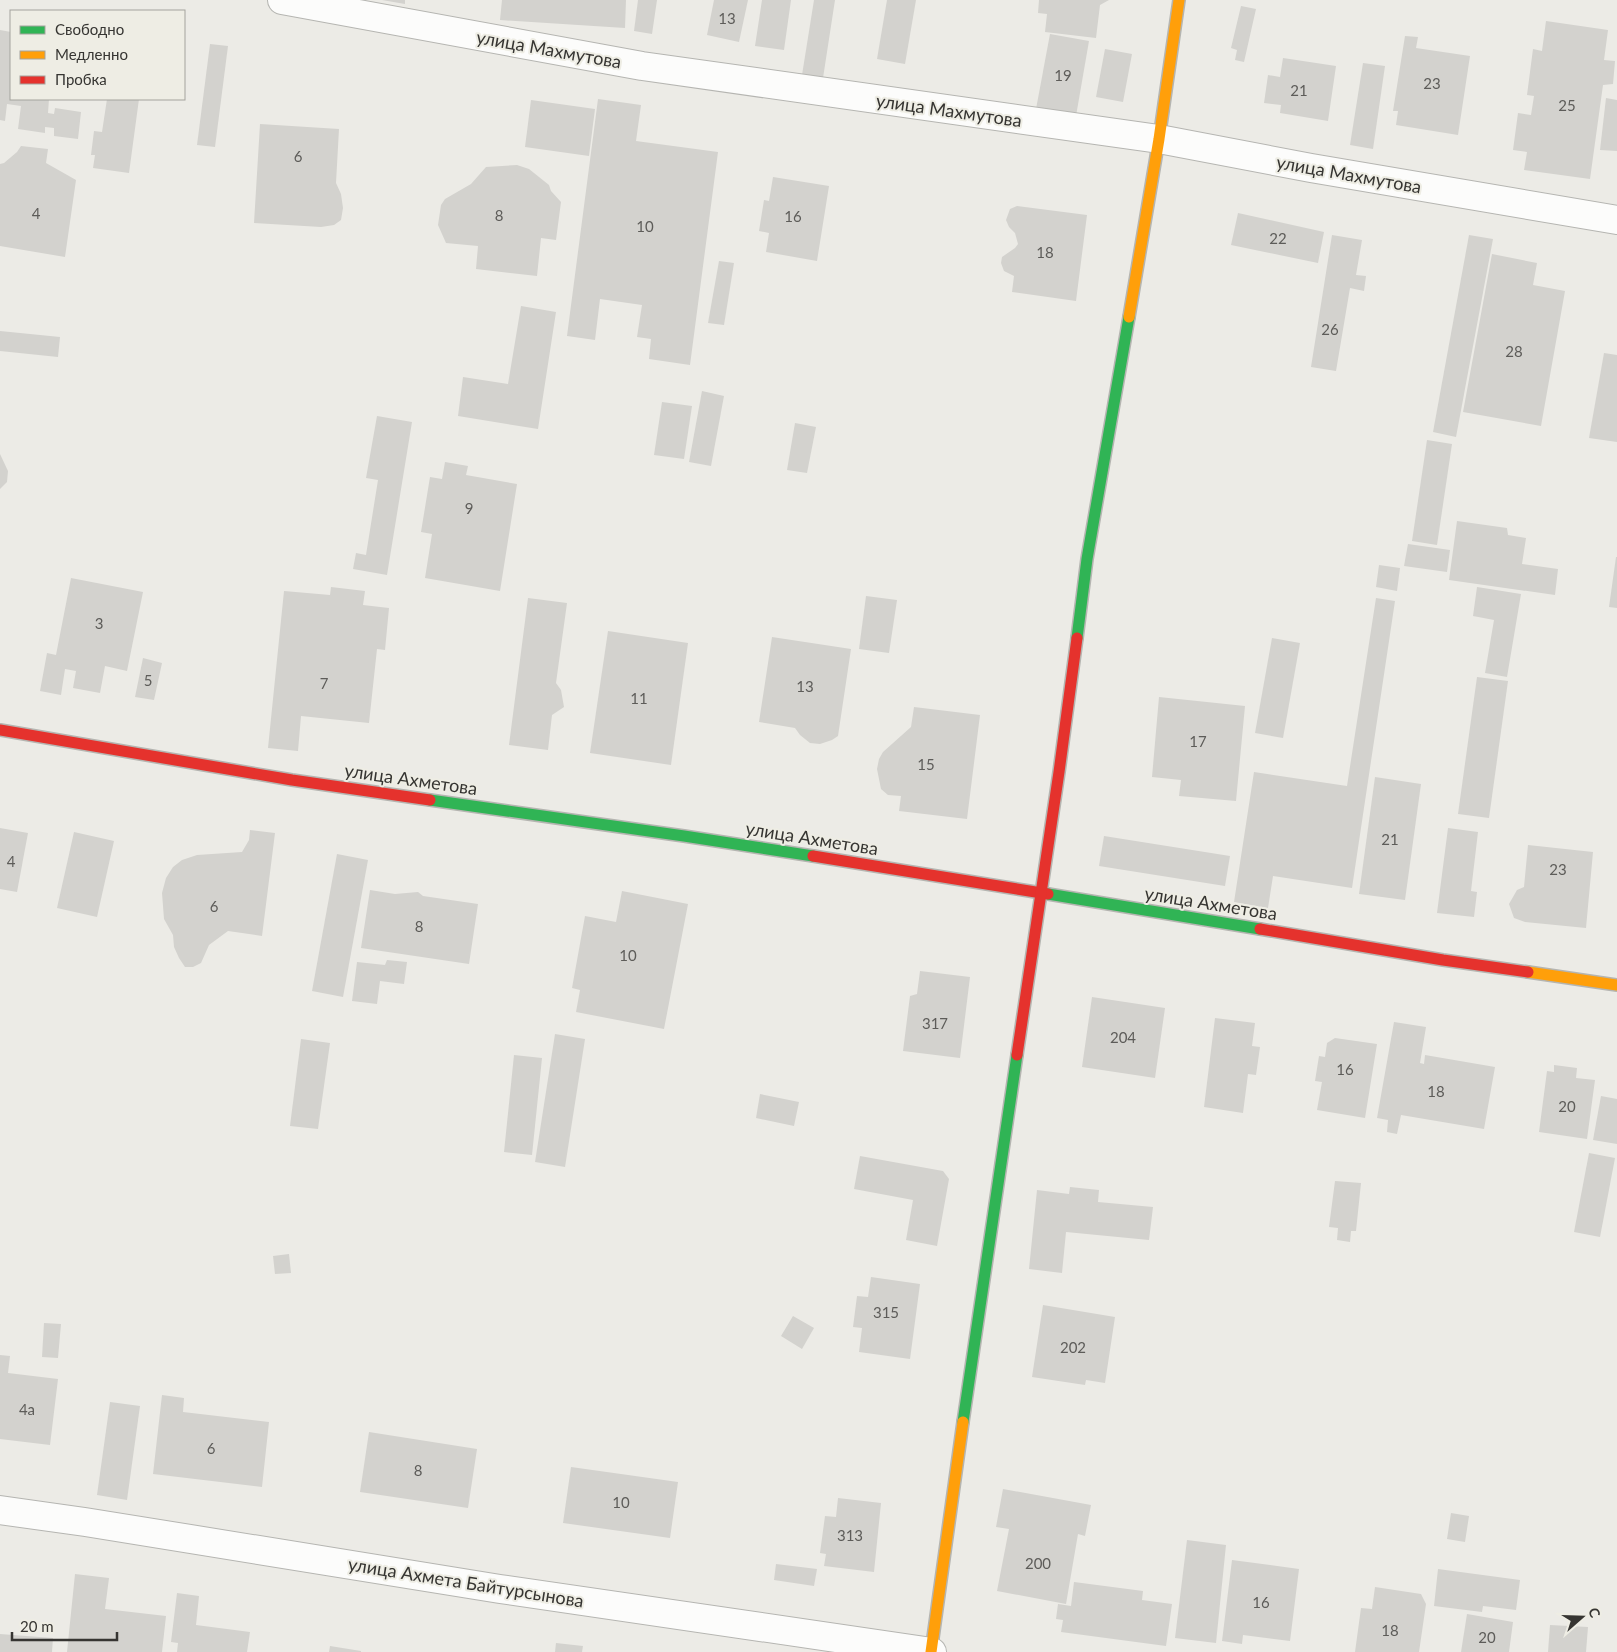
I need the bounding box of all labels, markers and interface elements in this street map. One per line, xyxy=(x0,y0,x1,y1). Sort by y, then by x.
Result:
house number: 13 xyxy=(718,9,736,27)
legend xyxy=(10,10,185,100)
text: Свободно xyxy=(55,20,124,38)
street label: улица Махмутова xyxy=(475,25,623,73)
text: Медленно xyxy=(55,45,128,63)
house number: 19 xyxy=(1054,66,1072,84)
text: Пробка xyxy=(55,70,107,88)
house number: 23 xyxy=(1423,74,1441,92)
house number: 21 xyxy=(1290,81,1308,99)
street label: улица Махмутова xyxy=(875,89,1023,131)
house number: 25 xyxy=(1558,96,1576,114)
house number: 6 xyxy=(294,147,303,165)
street label: улица Махмутова xyxy=(1275,150,1423,198)
house number: 4 xyxy=(32,204,41,222)
house number: 8 xyxy=(495,206,503,224)
house number: 16 xyxy=(784,207,802,225)
house number: 10 xyxy=(636,217,654,235)
house number: 22 xyxy=(1269,229,1287,247)
house number: 18 xyxy=(1036,243,1054,261)
house number: 26 xyxy=(1321,320,1339,338)
house number: 28 xyxy=(1505,342,1523,360)
house number: 9 xyxy=(465,499,473,517)
house number: 3 xyxy=(95,614,103,632)
house number: 5 xyxy=(144,671,152,689)
house number: 7 xyxy=(320,674,329,692)
house number: 13 xyxy=(796,677,814,695)
house number: 11 xyxy=(630,689,648,707)
house number: 17 xyxy=(1189,732,1207,750)
house number: 15 xyxy=(917,755,935,773)
street label: улица Ахметова xyxy=(343,759,479,799)
street label: улица Ахметова xyxy=(744,817,880,859)
house number: 21 xyxy=(1381,830,1399,848)
house number: 4 xyxy=(7,852,16,870)
house number: 23 xyxy=(1549,860,1567,878)
street label: улица Ахметова xyxy=(1143,882,1279,924)
house number: 6 xyxy=(210,897,219,915)
house number: 8 xyxy=(415,917,423,935)
house number: 10 xyxy=(619,946,637,964)
house number: 317 xyxy=(922,1014,948,1032)
house number: 204 xyxy=(1110,1028,1136,1046)
house number: 16 xyxy=(1336,1060,1354,1078)
house number: 18 xyxy=(1427,1082,1445,1100)
house number: 20 xyxy=(1558,1097,1576,1115)
house number: 315 xyxy=(873,1303,899,1321)
house number: 202 xyxy=(1060,1338,1086,1356)
house number: 4а xyxy=(19,1400,35,1418)
house number: 6 xyxy=(207,1439,216,1457)
house number: 8 xyxy=(414,1461,422,1479)
house number: 10 xyxy=(612,1493,630,1511)
house number: 313 xyxy=(837,1526,863,1544)
street label: улица Ахмета Байтурсынова xyxy=(347,1553,585,1611)
house number: 200 xyxy=(1025,1554,1051,1572)
north arrow xyxy=(1557,1592,1607,1642)
house number: 16 xyxy=(1252,1593,1270,1611)
text: С xyxy=(1585,1605,1605,1620)
scale bar xyxy=(12,1610,118,1642)
text: 20 m xyxy=(20,1617,54,1635)
house number: 18 xyxy=(1381,1621,1399,1639)
house number: 20 xyxy=(1478,1628,1496,1646)

